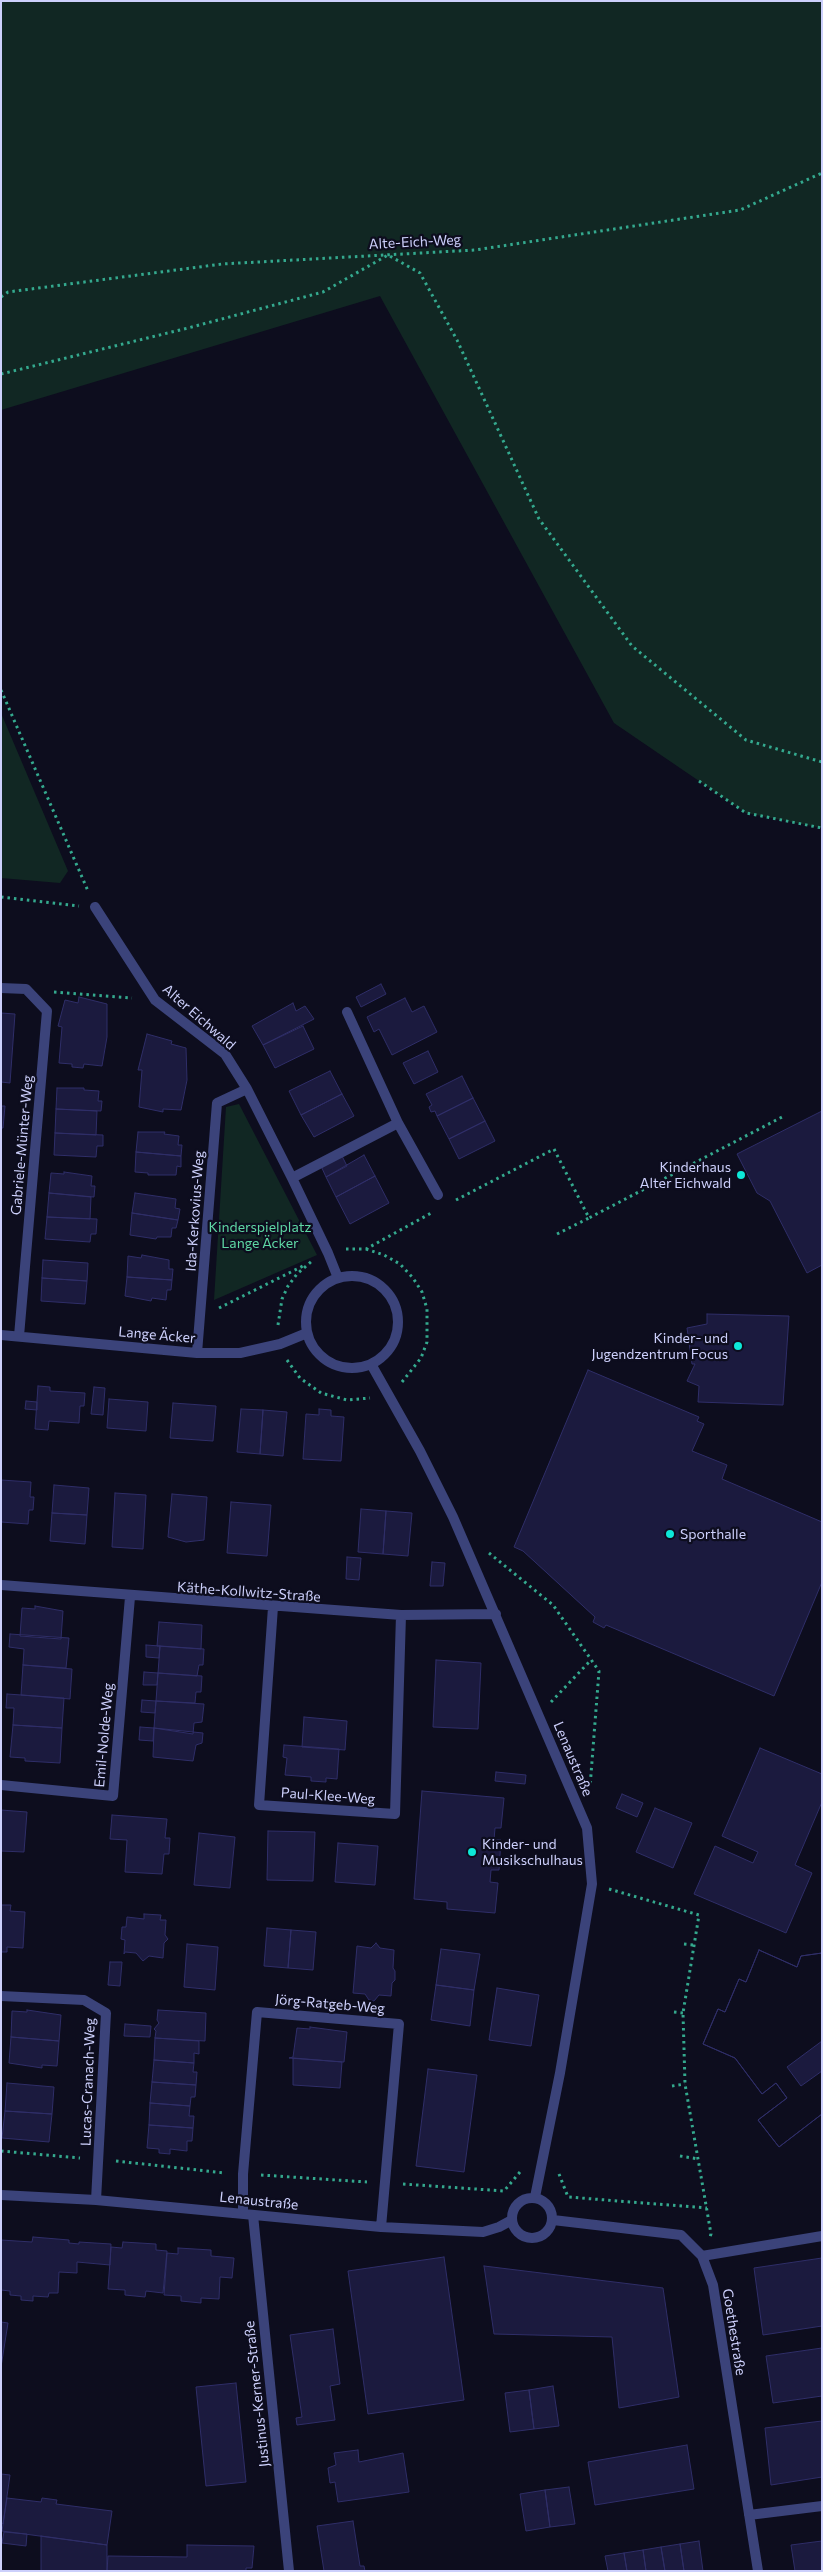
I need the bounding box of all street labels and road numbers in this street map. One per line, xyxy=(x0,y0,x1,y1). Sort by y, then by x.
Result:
street label: Alte-Eich-Weg xyxy=(368,231,462,253)
street label: Alter Eichwald xyxy=(159,981,239,1053)
street label: Gabriele-Münter-Weg xyxy=(8,1074,36,1216)
street label: Ida-Kerkovius-Weg xyxy=(182,1150,208,1272)
street label: Lange Äcker xyxy=(118,1323,196,1347)
street label: Käthe-Kollwitz-Straße xyxy=(177,1579,321,1605)
street label: Emil-Nolde-Weg xyxy=(91,1682,117,1788)
street label: Lenaustraße xyxy=(550,1719,596,1799)
street label: Paul-Klee-Weg xyxy=(280,1784,376,1808)
street label: Jörg-Ratgeb-Weg xyxy=(274,1991,386,2017)
street label: Lucas-Cranach-Weg xyxy=(77,2018,99,2146)
street label: Lenaustraße xyxy=(219,2189,299,2213)
street label: Goethestraße xyxy=(719,2287,749,2377)
street label: Justinus-Kerner-Straße xyxy=(241,2320,273,2468)

